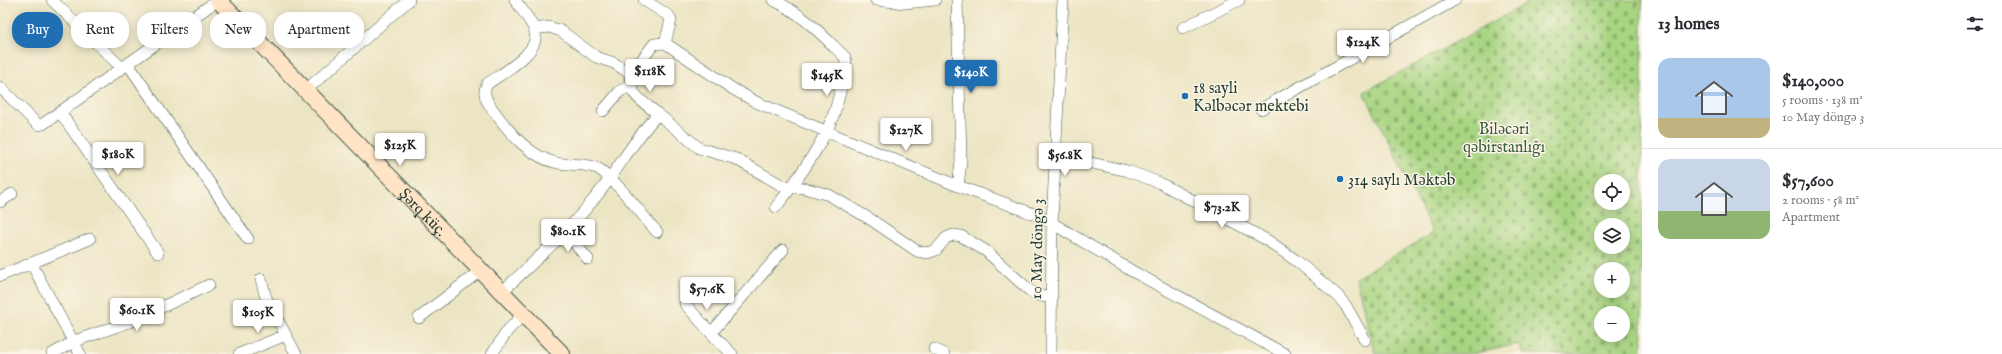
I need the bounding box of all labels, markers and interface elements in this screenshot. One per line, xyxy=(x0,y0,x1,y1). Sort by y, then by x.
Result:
chip: Buy xyxy=(12,12,63,48)
chip: Rent xyxy=(71,12,129,48)
chip: Filters xyxy=(137,12,202,48)
chip: New xyxy=(210,12,266,48)
chip: Apartment xyxy=(274,12,364,48)
icon: filters xyxy=(1964,13,1986,35)
text: 13 homes xyxy=(1658,14,1719,35)
pin: $124K xyxy=(1335,30,1391,64)
text: $124K xyxy=(1346,34,1380,51)
pin: $118K xyxy=(622,59,678,93)
pin: $140K xyxy=(943,60,999,94)
text: $118K xyxy=(634,63,666,80)
pin: $145K xyxy=(799,63,855,97)
text: $140K xyxy=(954,64,988,81)
text: $145K xyxy=(811,67,843,84)
text: $140,000 xyxy=(1782,71,1844,92)
icon: home xyxy=(1690,74,1738,122)
place label: 18 sayli Kəlbəcər mektebi xyxy=(1193,79,1309,117)
marker: 18 sayli Kəlbəcər mektebi xyxy=(1180,91,1190,101)
text: 5 rooms · 138 m² xyxy=(1782,92,1863,109)
text: 10 May döngə 3 xyxy=(1782,109,1864,126)
pin: $127K xyxy=(878,118,934,152)
park label: Biləcəri qəbirstanlığı xyxy=(1463,120,1545,158)
text: $127K xyxy=(889,122,923,139)
pin: $125K xyxy=(372,133,428,167)
text: $125K xyxy=(384,137,416,154)
pin: $180K xyxy=(90,142,146,176)
pin: $56.8K xyxy=(1032,143,1098,177)
text: $180K xyxy=(102,146,134,163)
text: $56.8K xyxy=(1048,147,1082,164)
place label: 314 saylı Məktəb xyxy=(1348,171,1456,191)
text: $57,600 xyxy=(1782,171,1834,192)
marker: 314 saylı Məktəb xyxy=(1335,174,1345,184)
map controls xyxy=(1594,174,1630,342)
button: locate xyxy=(1594,174,1630,210)
icon: home xyxy=(1690,175,1738,223)
street label: Şərq küç. xyxy=(394,185,450,241)
text: 2 rooms · 58 m² xyxy=(1782,192,1859,209)
pin: $73.2K xyxy=(1189,195,1255,229)
street label: 10 May döngə 3 xyxy=(1027,198,1049,300)
text: $73.2K xyxy=(1204,199,1240,216)
text: Apartment xyxy=(1782,209,1840,226)
button: layers xyxy=(1594,218,1630,254)
pin: $80.1K xyxy=(535,219,601,253)
text: $80.1K xyxy=(550,223,586,240)
button: + xyxy=(1594,262,1630,298)
pin: $57.6K xyxy=(674,277,740,311)
text: $57.6K xyxy=(689,281,725,298)
pin: $60.1K xyxy=(104,298,170,332)
pin: $105K xyxy=(230,300,286,334)
text: $60.1K xyxy=(119,302,155,319)
text: $105K xyxy=(242,304,274,321)
button: − xyxy=(1594,306,1630,342)

